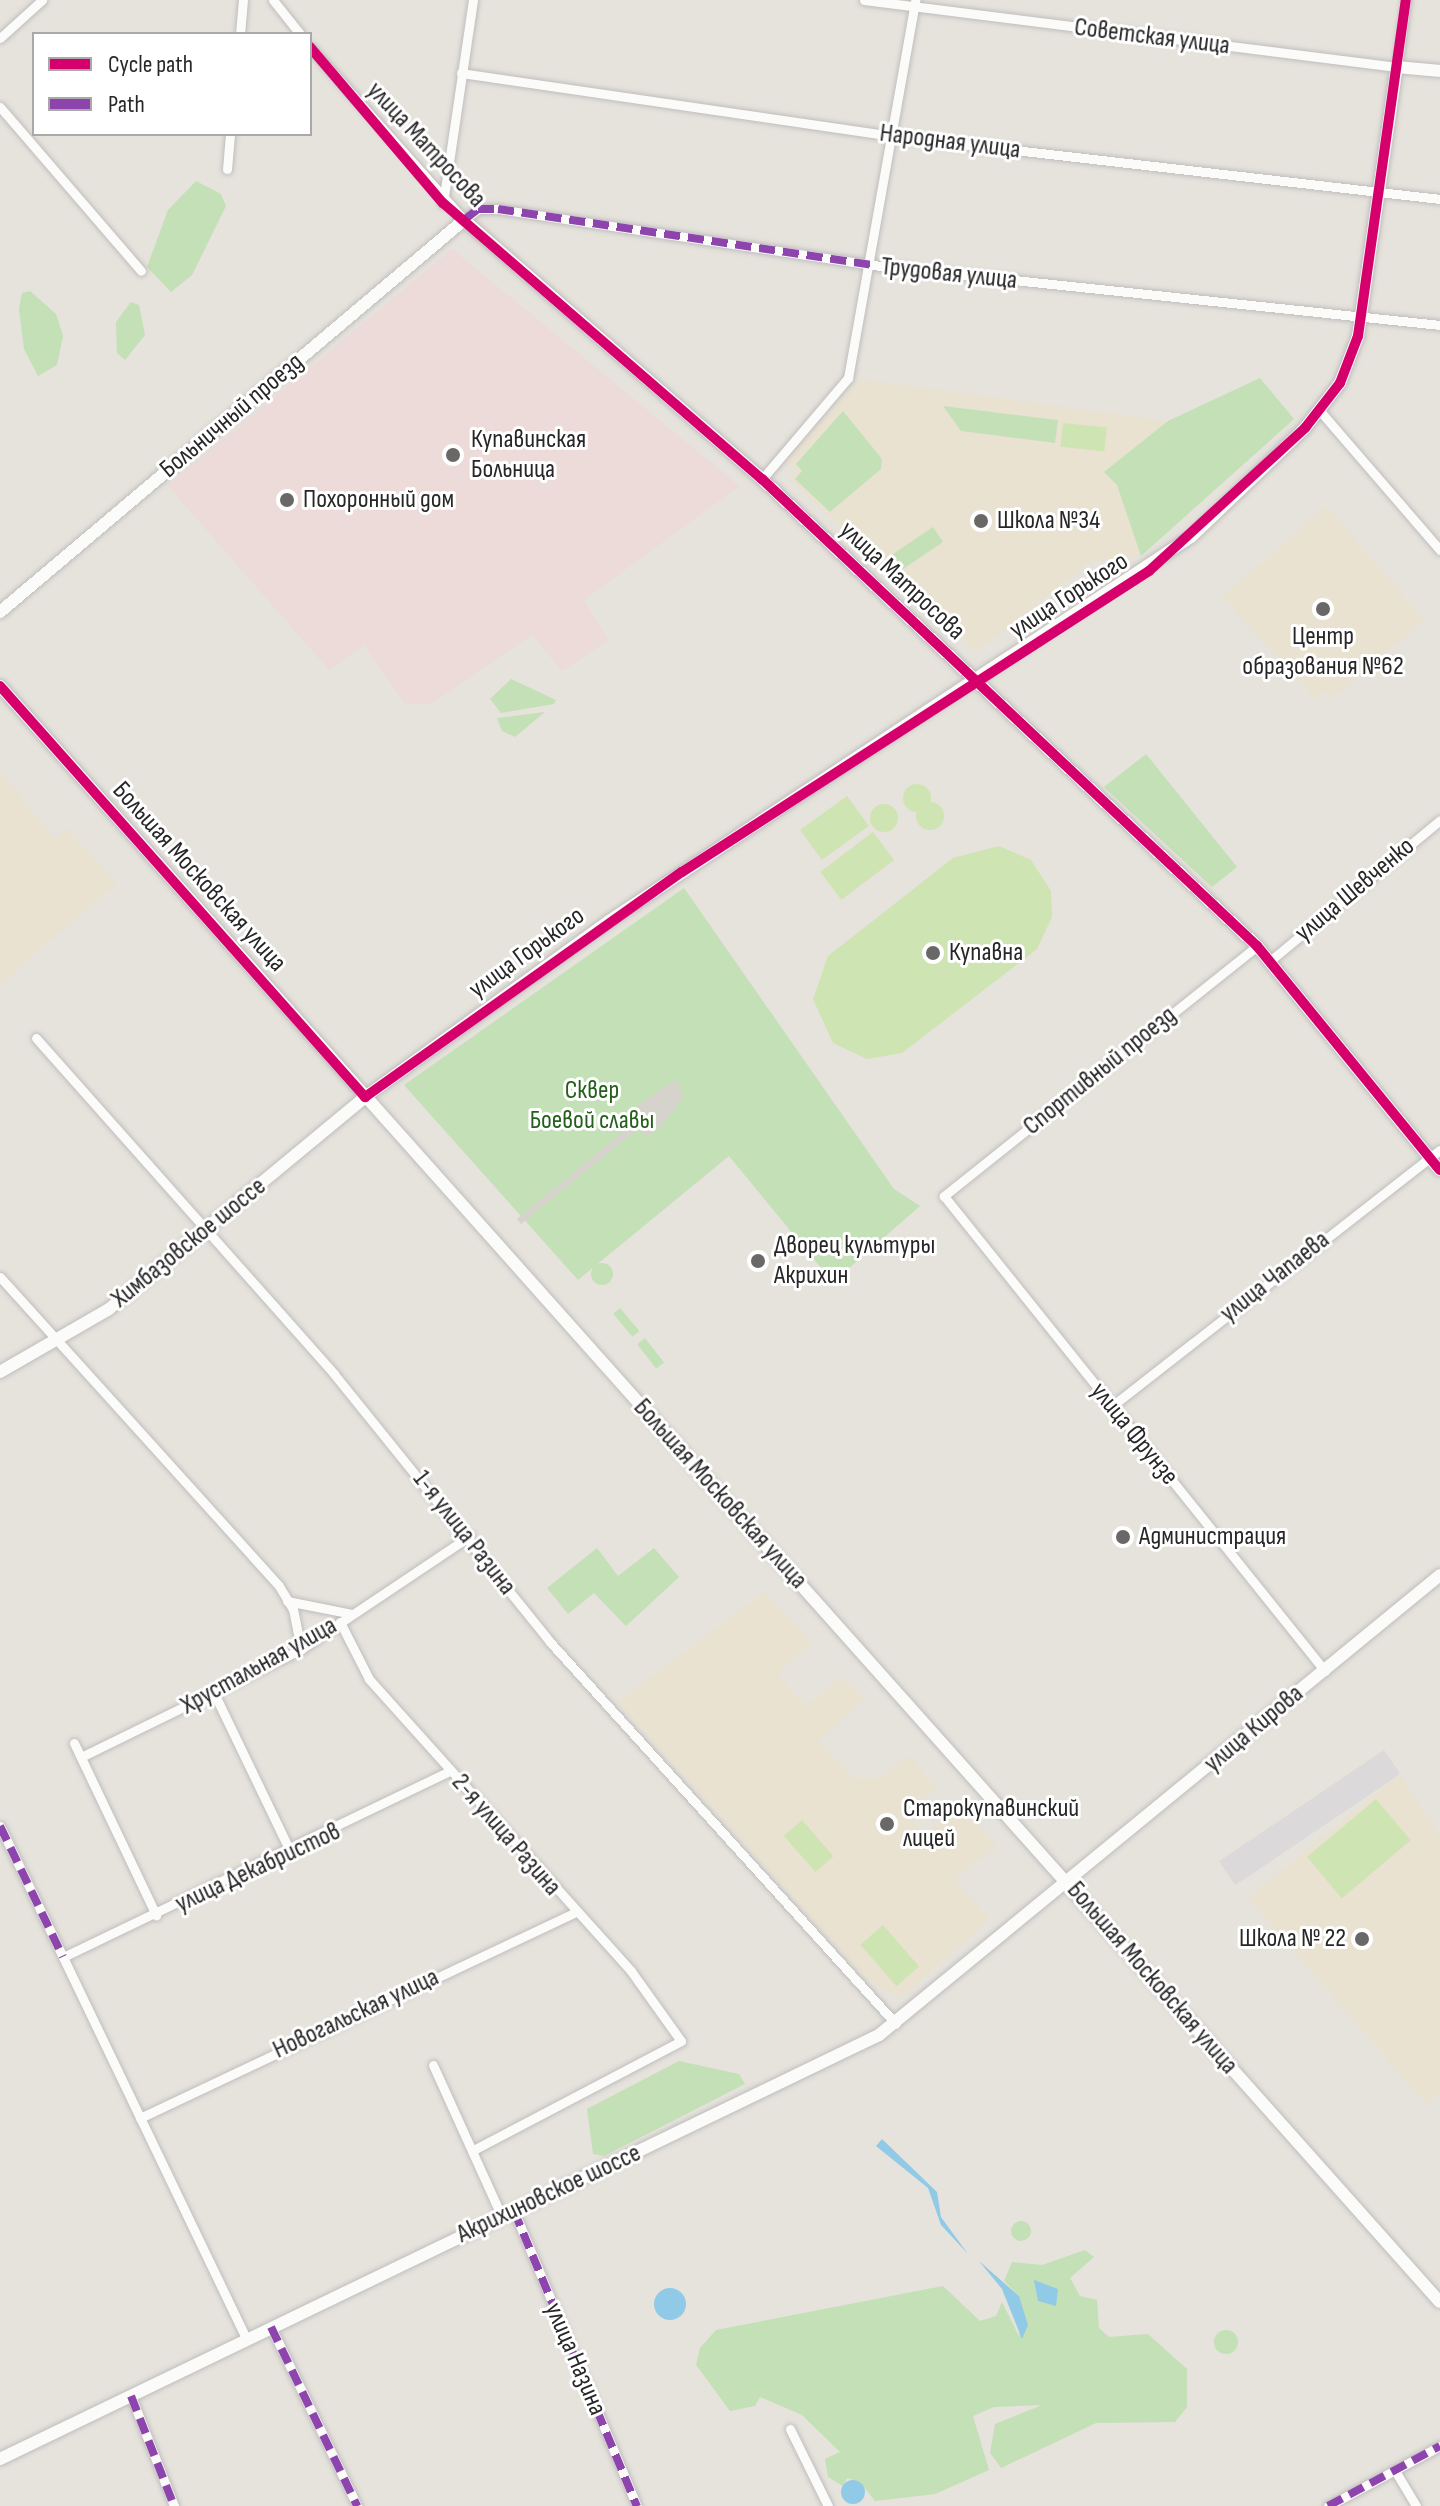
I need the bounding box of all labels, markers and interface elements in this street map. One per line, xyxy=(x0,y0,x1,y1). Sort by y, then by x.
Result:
street label: Советская улица xyxy=(1073,12,1231,62)
legend xyxy=(32,32,312,136)
text: Cycle path xyxy=(108,50,193,79)
street label: улица Матросова xyxy=(360,76,492,214)
text: Path xyxy=(108,90,145,119)
street label: Народная улица xyxy=(878,118,1022,166)
street label: Трудовая улица xyxy=(880,251,1018,297)
street label: Больничный проезд xyxy=(154,347,310,485)
place label: Купавинская Больница xyxy=(471,424,586,486)
marker: Купавинская Больница xyxy=(442,444,464,466)
place label: Похоронный дом xyxy=(303,484,454,516)
marker: Похоронный дом xyxy=(278,491,296,509)
place label: Школа №34 xyxy=(997,505,1100,537)
marker: Школа №34 xyxy=(972,512,990,530)
street label: улица Матросова xyxy=(833,515,971,647)
street label: улица Горького xyxy=(1004,546,1134,646)
marker: Центр образования №62 xyxy=(1314,600,1332,618)
place label: Центр образования №62 xyxy=(1242,621,1404,682)
street label: Большая Московская улица xyxy=(105,776,293,978)
street label: улица Шевченко xyxy=(1289,831,1421,949)
street label: улица Горького xyxy=(463,901,591,1005)
place label: Купавна xyxy=(949,937,1023,969)
marker: Купавна xyxy=(924,944,942,962)
street label: Спортивный проезд xyxy=(1017,1000,1183,1142)
park label: Сквер Боевой славы xyxy=(530,1075,654,1136)
street label: Химбазовское шоссе xyxy=(106,1171,272,1315)
street label: улица Чапаева xyxy=(1214,1225,1336,1329)
place label: Дворец культуры Акрихин xyxy=(774,1230,935,1292)
marker: Дворец культуры Акрихин xyxy=(749,1252,767,1270)
street label: улица Фрунзе xyxy=(1083,1377,1185,1491)
street label: Большая Московская улица xyxy=(626,1393,814,1595)
street label: 1-я улица Разина xyxy=(406,1464,522,1602)
place label: Администрация xyxy=(1139,1521,1286,1553)
marker: Администрация xyxy=(1114,1528,1132,1546)
street label: Хрустальная улица xyxy=(176,1610,342,1722)
street label: улица Кирова xyxy=(1198,1679,1310,1779)
street label: 2-я улица Разина xyxy=(445,1768,567,1902)
place label: Старокупавинский лицей xyxy=(903,1793,1079,1854)
marker: Старокупавинский лицей xyxy=(878,1815,896,1833)
street label: улица Декабристов xyxy=(171,1816,345,1920)
street label: Большая Московская улица xyxy=(1060,1875,1244,2081)
place label: Школа № 22 xyxy=(1239,1923,1346,1955)
marker: Школа № 22 xyxy=(1353,1930,1371,1948)
street label: Новогальская улица xyxy=(268,1962,444,2066)
street label: Акрихиновское шоссе xyxy=(452,2138,646,2250)
street label: улица Назина xyxy=(537,2298,613,2420)

